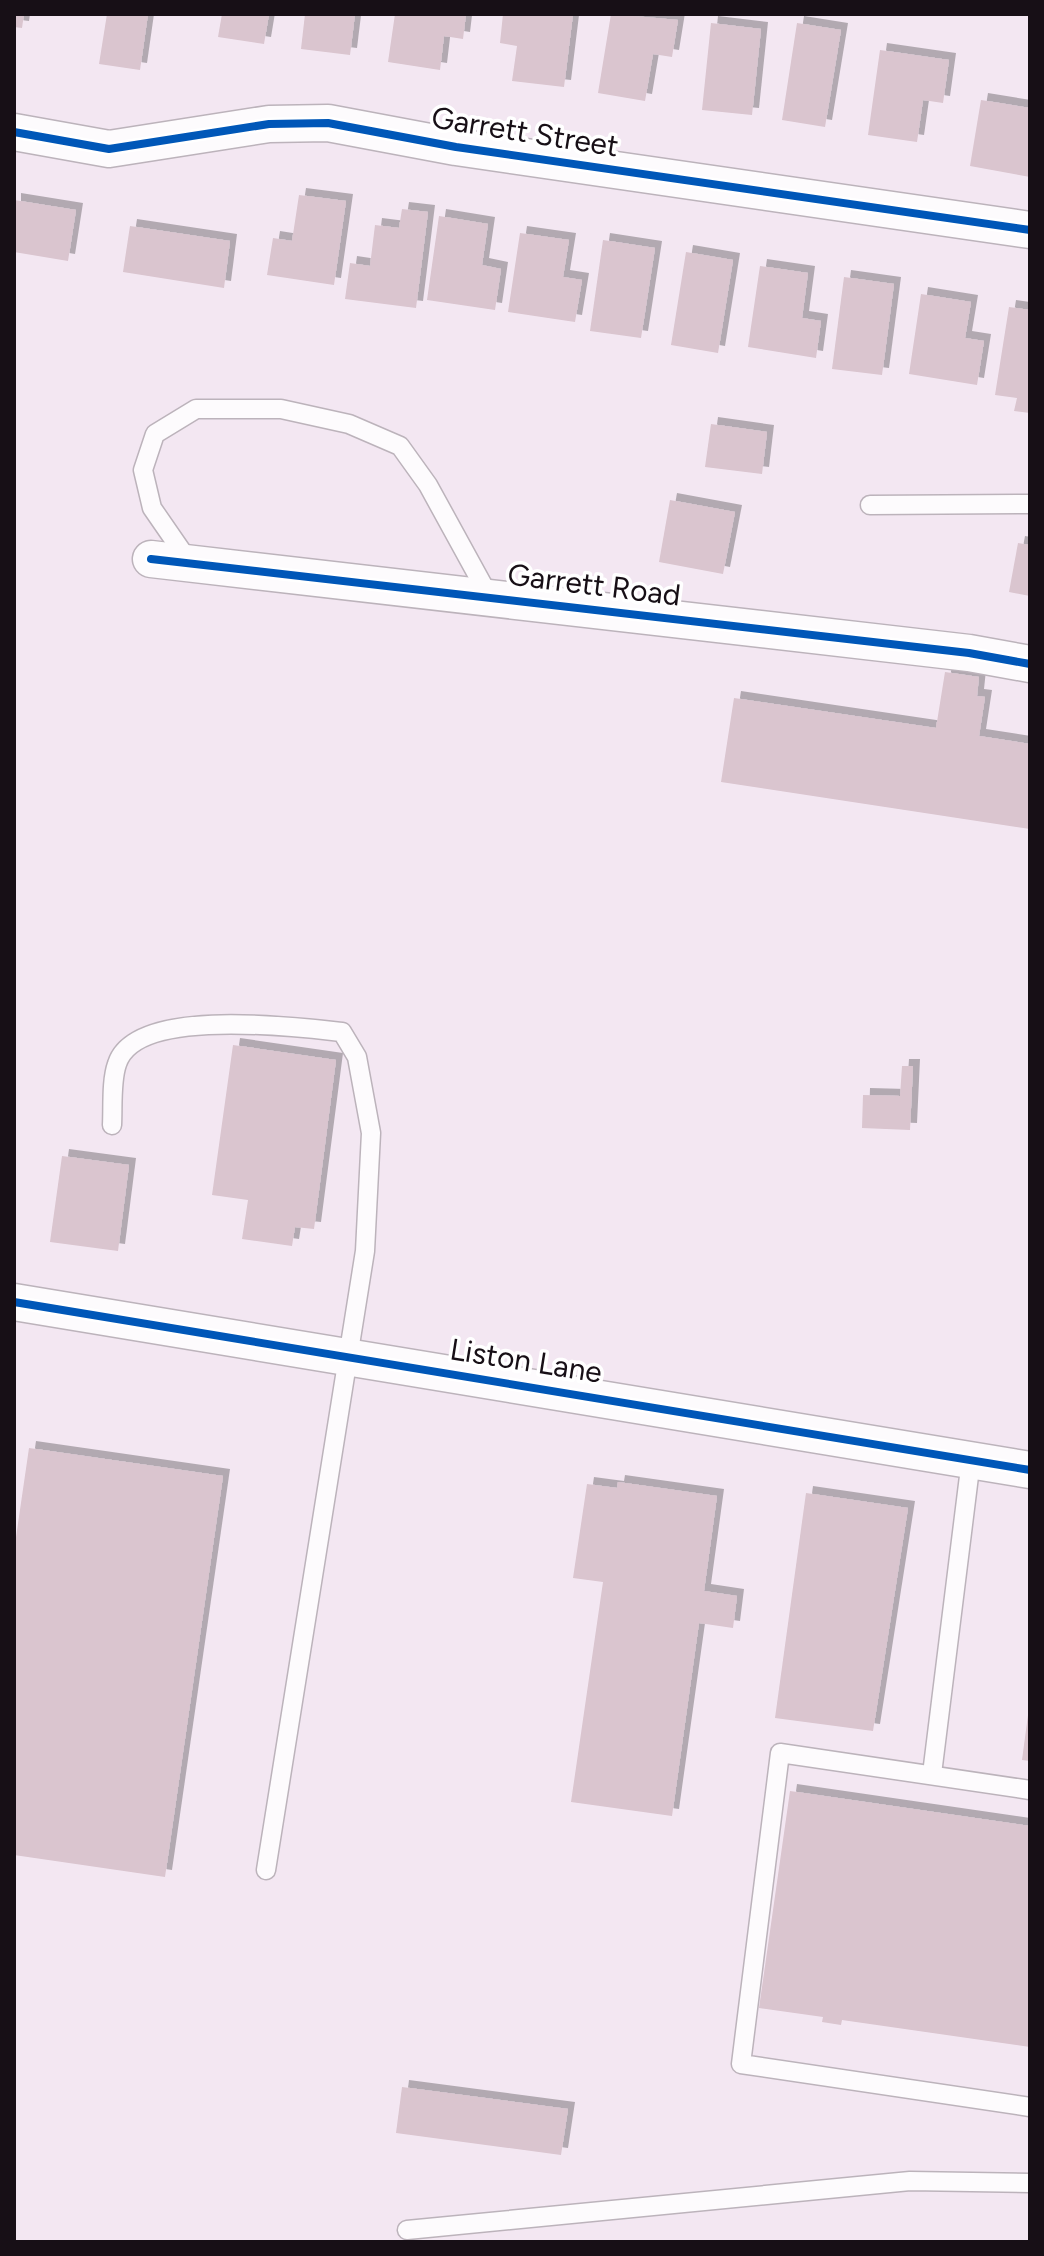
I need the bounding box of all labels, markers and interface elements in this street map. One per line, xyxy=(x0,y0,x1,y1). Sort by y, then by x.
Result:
street label: Garrett Street xyxy=(429,98,621,165)
street label: Garrett Road xyxy=(505,556,683,613)
street label: Liston Lane xyxy=(447,1330,605,1391)

